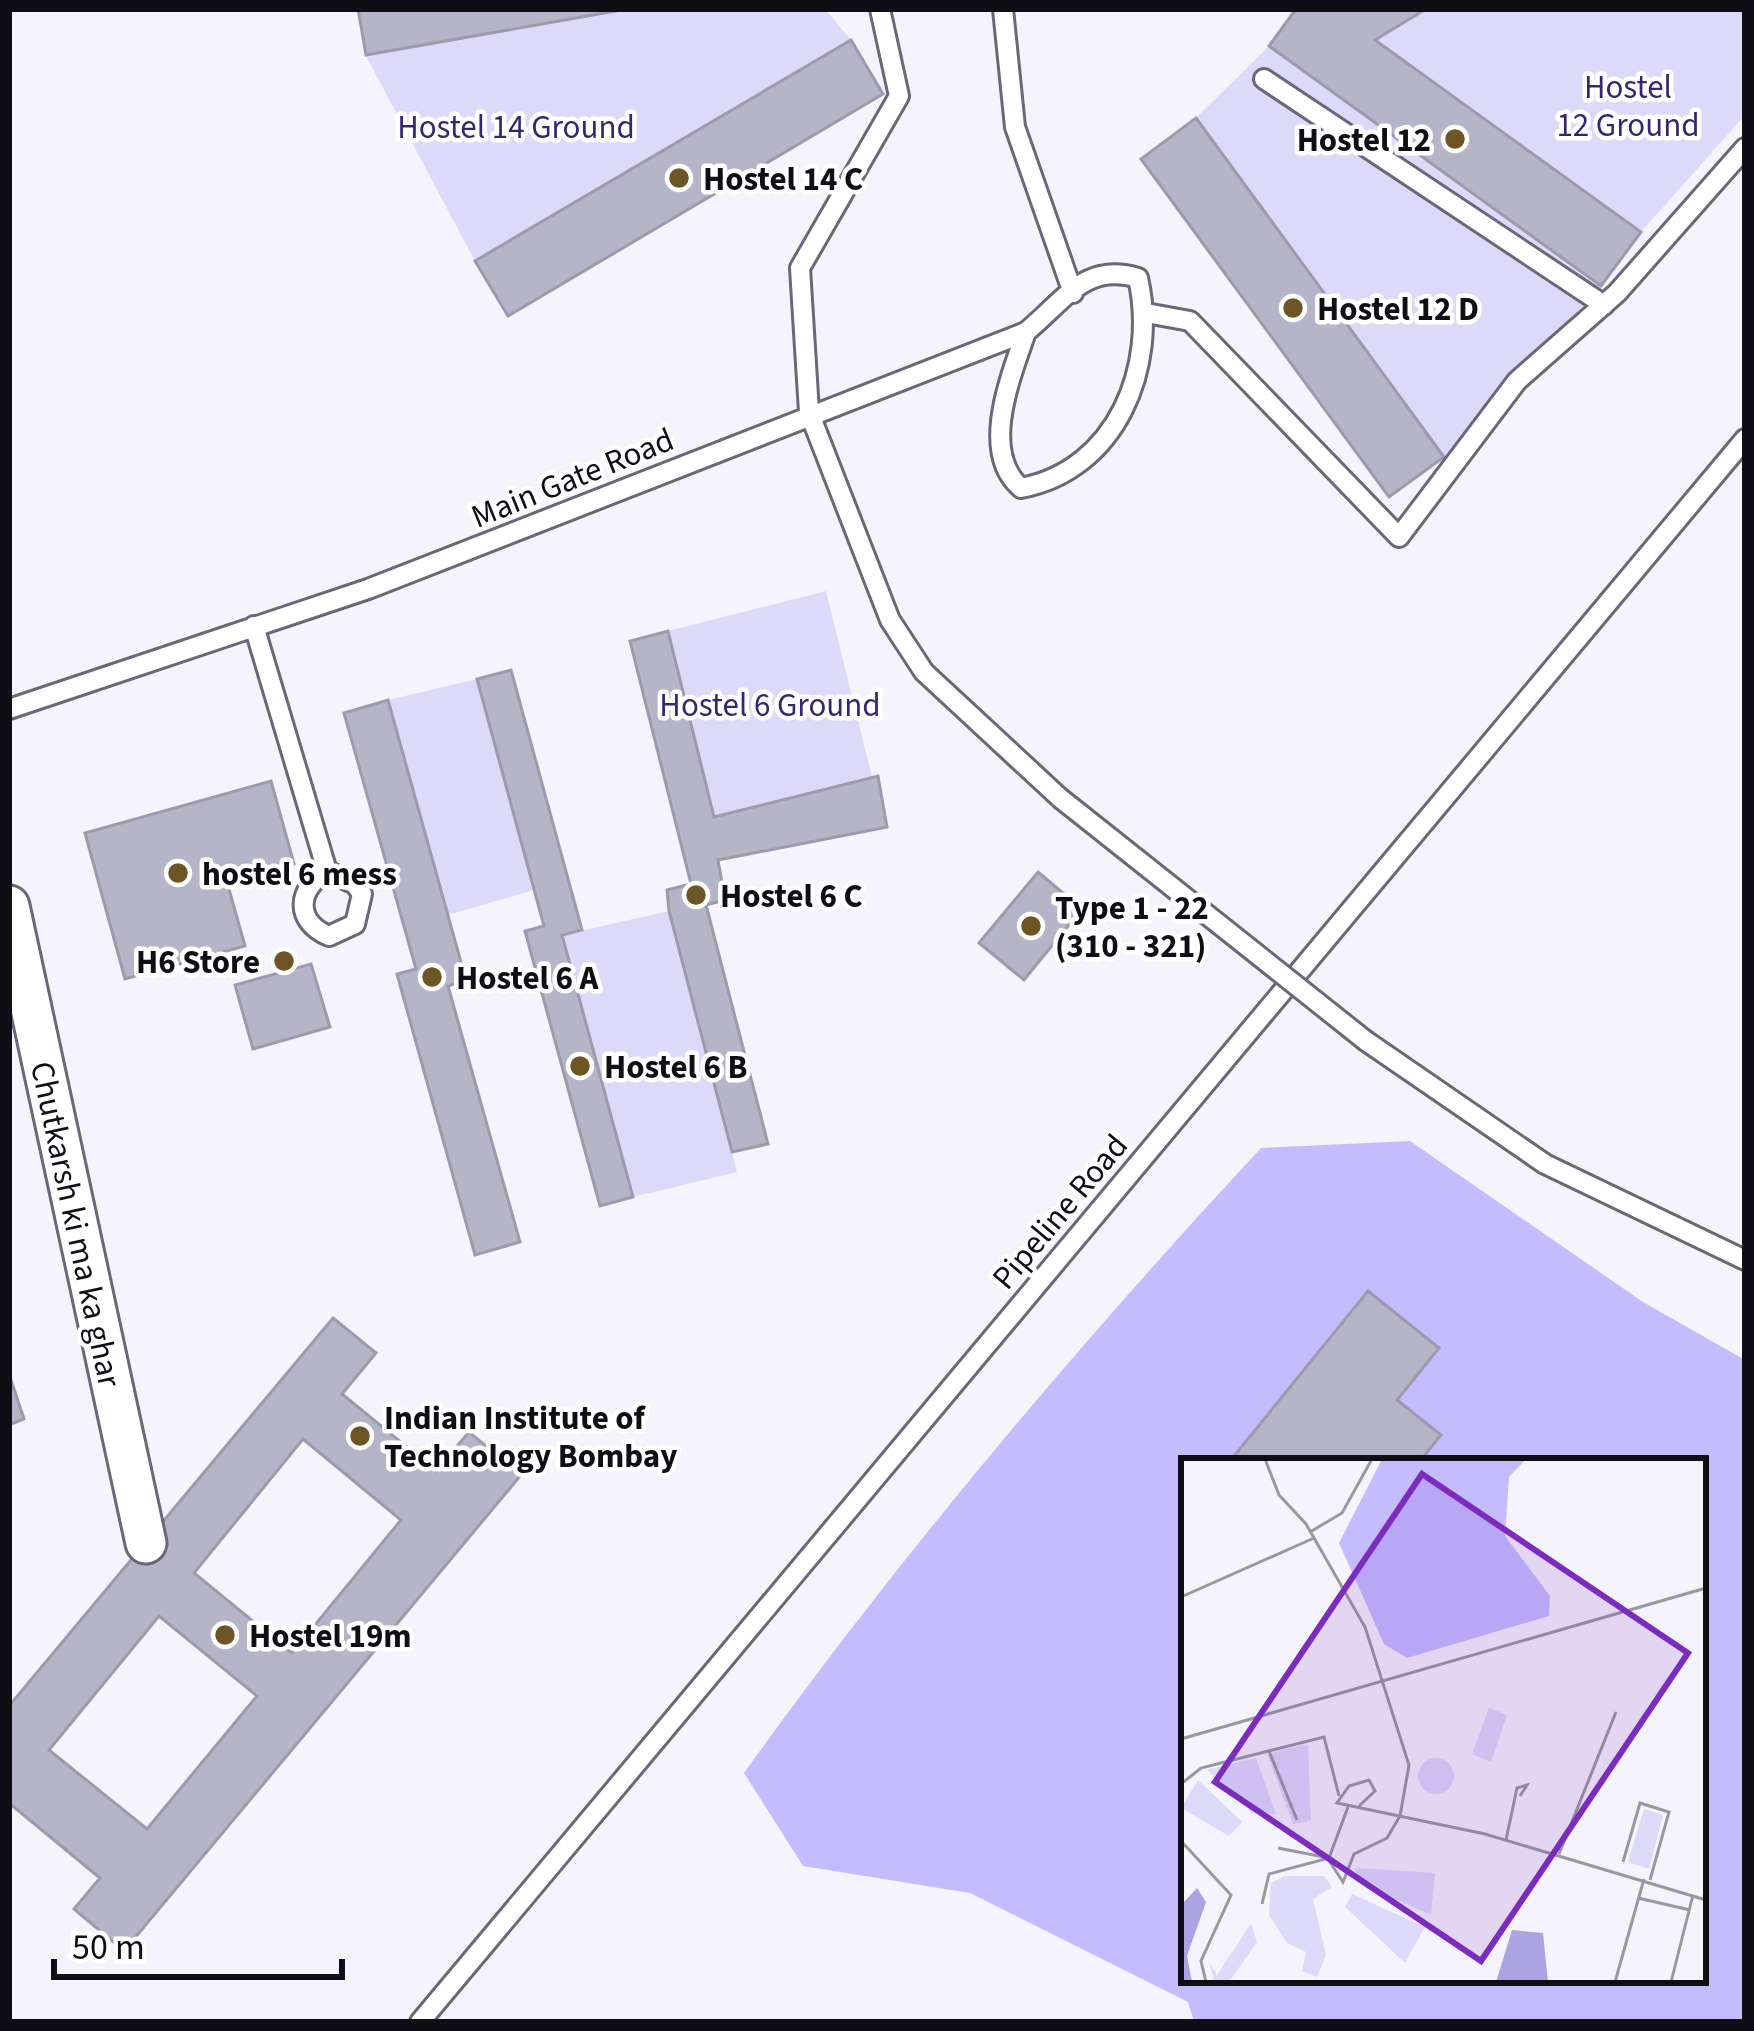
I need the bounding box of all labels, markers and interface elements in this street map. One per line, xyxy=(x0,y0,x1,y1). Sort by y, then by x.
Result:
park label: Hostel 12 Ground xyxy=(1556,64,1700,149)
park label: Hostel 14 Ground xyxy=(397,104,635,151)
place label: Hostel 12 xyxy=(1297,117,1431,164)
marker: Hostel 12 xyxy=(1442,126,1468,152)
place label: Hostel 14 C xyxy=(703,156,863,203)
marker: Hostel 14 C xyxy=(666,165,692,191)
place label: Hostel 12 D xyxy=(1317,286,1479,333)
marker: Hostel 12 D xyxy=(1280,295,1306,321)
street label: Main Gate Road xyxy=(464,416,681,540)
park label: Hostel 6 Ground xyxy=(659,682,881,729)
place label: hostel 6 mess xyxy=(202,851,397,898)
marker: hostel 6 mess xyxy=(165,860,191,886)
place label: Hostel 6 C xyxy=(720,873,863,920)
marker: Hostel 6 C xyxy=(683,882,709,908)
place label: Type 1 - 22 (310 - 321) xyxy=(1055,885,1209,970)
marker: Type 1 - 22 (310 - 321) xyxy=(1018,913,1044,939)
place label: H6 Store xyxy=(136,939,260,986)
marker: H6 Store xyxy=(271,948,297,974)
place label: Hostel 6 A xyxy=(456,955,600,1002)
marker: Hostel 6 A xyxy=(419,964,445,990)
place label: Hostel 6 B xyxy=(604,1044,748,1091)
marker: Hostel 6 B xyxy=(567,1053,593,1079)
street label: Chutkarsh ki ma ka ghar xyxy=(18,1057,133,1392)
street label: Pipeline Road xyxy=(981,1124,1139,1300)
place label: Indian Institute of Technology Bombay xyxy=(384,1395,677,1480)
marker: Indian Institute of Technology Bombay xyxy=(347,1423,373,1449)
inset map xyxy=(1181,1458,1706,1983)
place label: Hostel 19m xyxy=(249,1613,412,1660)
marker: Hostel 19m xyxy=(212,1622,238,1648)
scale bar xyxy=(54,1905,342,1979)
text: 50 m xyxy=(72,1922,145,1973)

